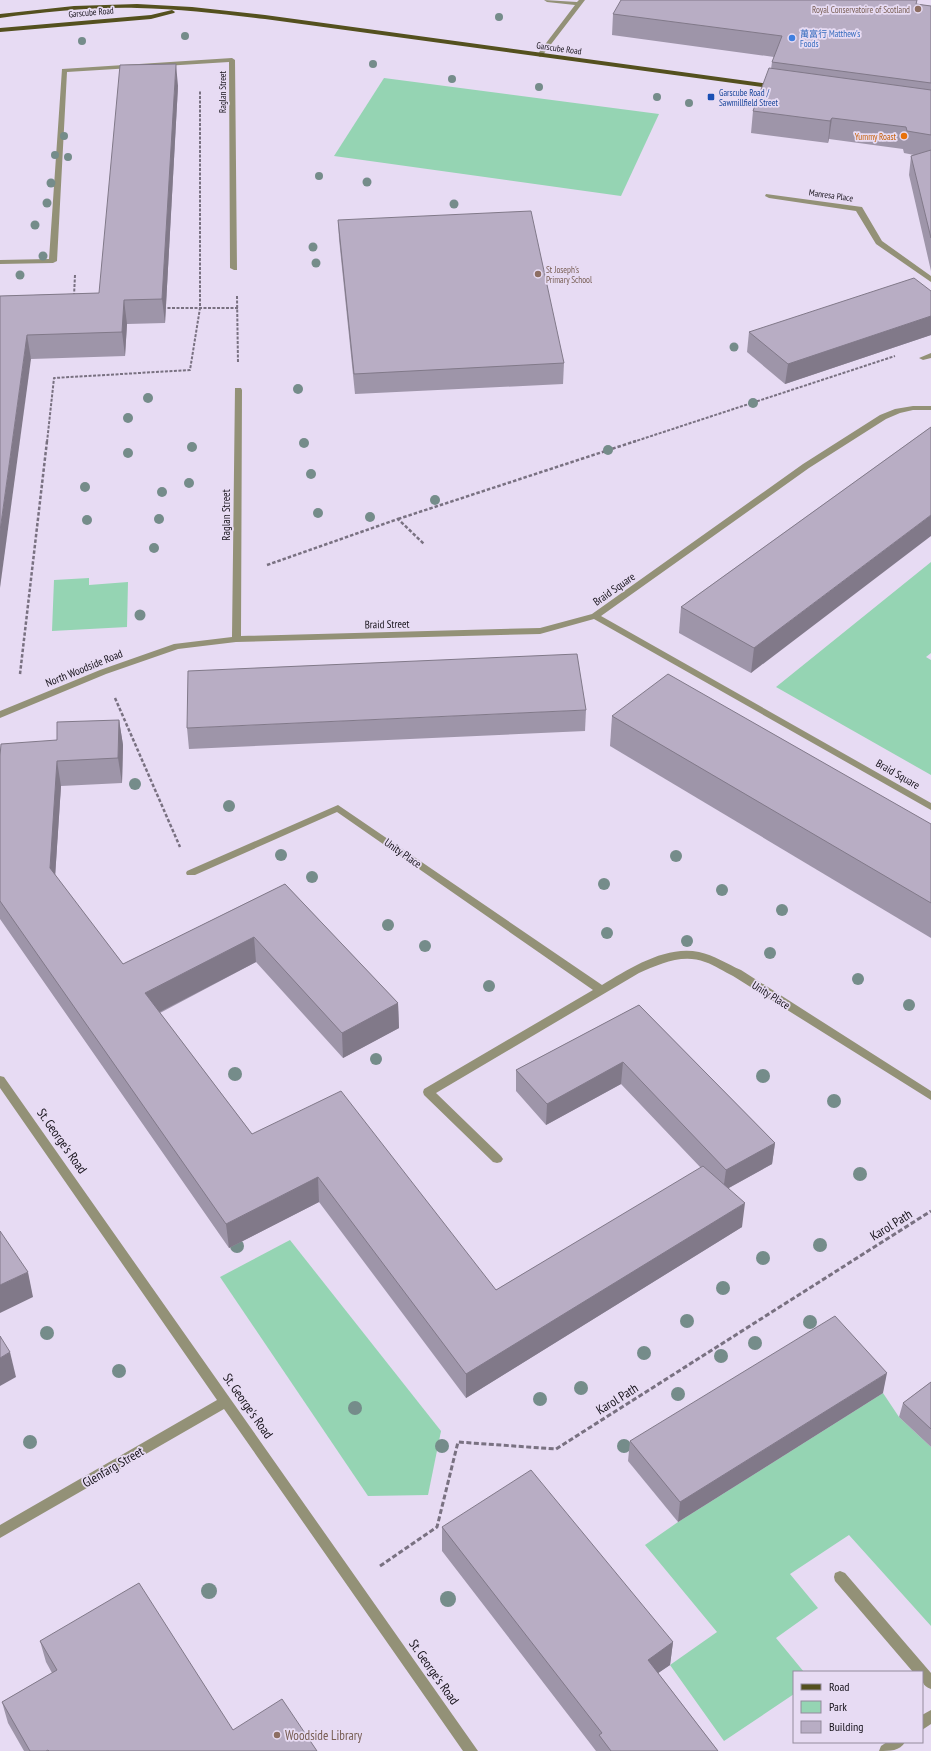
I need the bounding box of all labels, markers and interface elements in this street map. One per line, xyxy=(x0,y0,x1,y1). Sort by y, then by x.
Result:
place label: Royal Conservatoire of Scotland xyxy=(812,4,910,15)
marker: Royal Conservatoire of Scotland xyxy=(913,4,923,14)
street label: Garscube Road xyxy=(68,5,114,19)
place label: 萬富行 Matthew's Foods xyxy=(800,28,860,49)
marker: 萬富行 Matthew's Foods xyxy=(787,33,797,43)
street label: Garscube Road xyxy=(536,39,582,57)
street label: Raglan Street xyxy=(217,70,228,113)
place label: Garscube Road / Sawmillfield Street xyxy=(719,87,778,108)
marker: Garscube Road / Sawmillfield Street xyxy=(706,92,716,102)
place label: Yummy Roast xyxy=(855,131,897,142)
marker: Yummy Roast xyxy=(899,131,909,141)
street label: Manresa Place xyxy=(808,186,854,204)
place label: St Joseph's Primary School xyxy=(546,264,593,285)
marker: St Joseph's Primary School xyxy=(533,269,543,279)
street label: Raglan Street xyxy=(219,489,233,541)
street label: Braid Square xyxy=(590,569,638,609)
street label: Braid Street xyxy=(364,617,410,631)
street label: North Woodside Road xyxy=(43,646,125,690)
street label: Braid Square xyxy=(874,756,923,792)
street label: Unity Place xyxy=(382,835,425,871)
street label: Unity Place xyxy=(749,978,793,1012)
street label: St. George's Road xyxy=(33,1105,91,1177)
street label: Karol Path xyxy=(867,1205,915,1244)
street label: St. George's Road xyxy=(219,1370,277,1442)
street label: Karol Path xyxy=(593,1379,641,1418)
street label: Glenfarg Street xyxy=(79,1442,147,1491)
street label: St. George's Road xyxy=(405,1636,463,1708)
legend xyxy=(793,1671,923,1743)
text: Road xyxy=(829,1679,849,1694)
text: Park xyxy=(829,1699,847,1714)
text: Building xyxy=(829,1719,864,1734)
place label: Woodside Library xyxy=(285,1727,362,1744)
marker: Woodside Library xyxy=(272,1730,282,1740)

